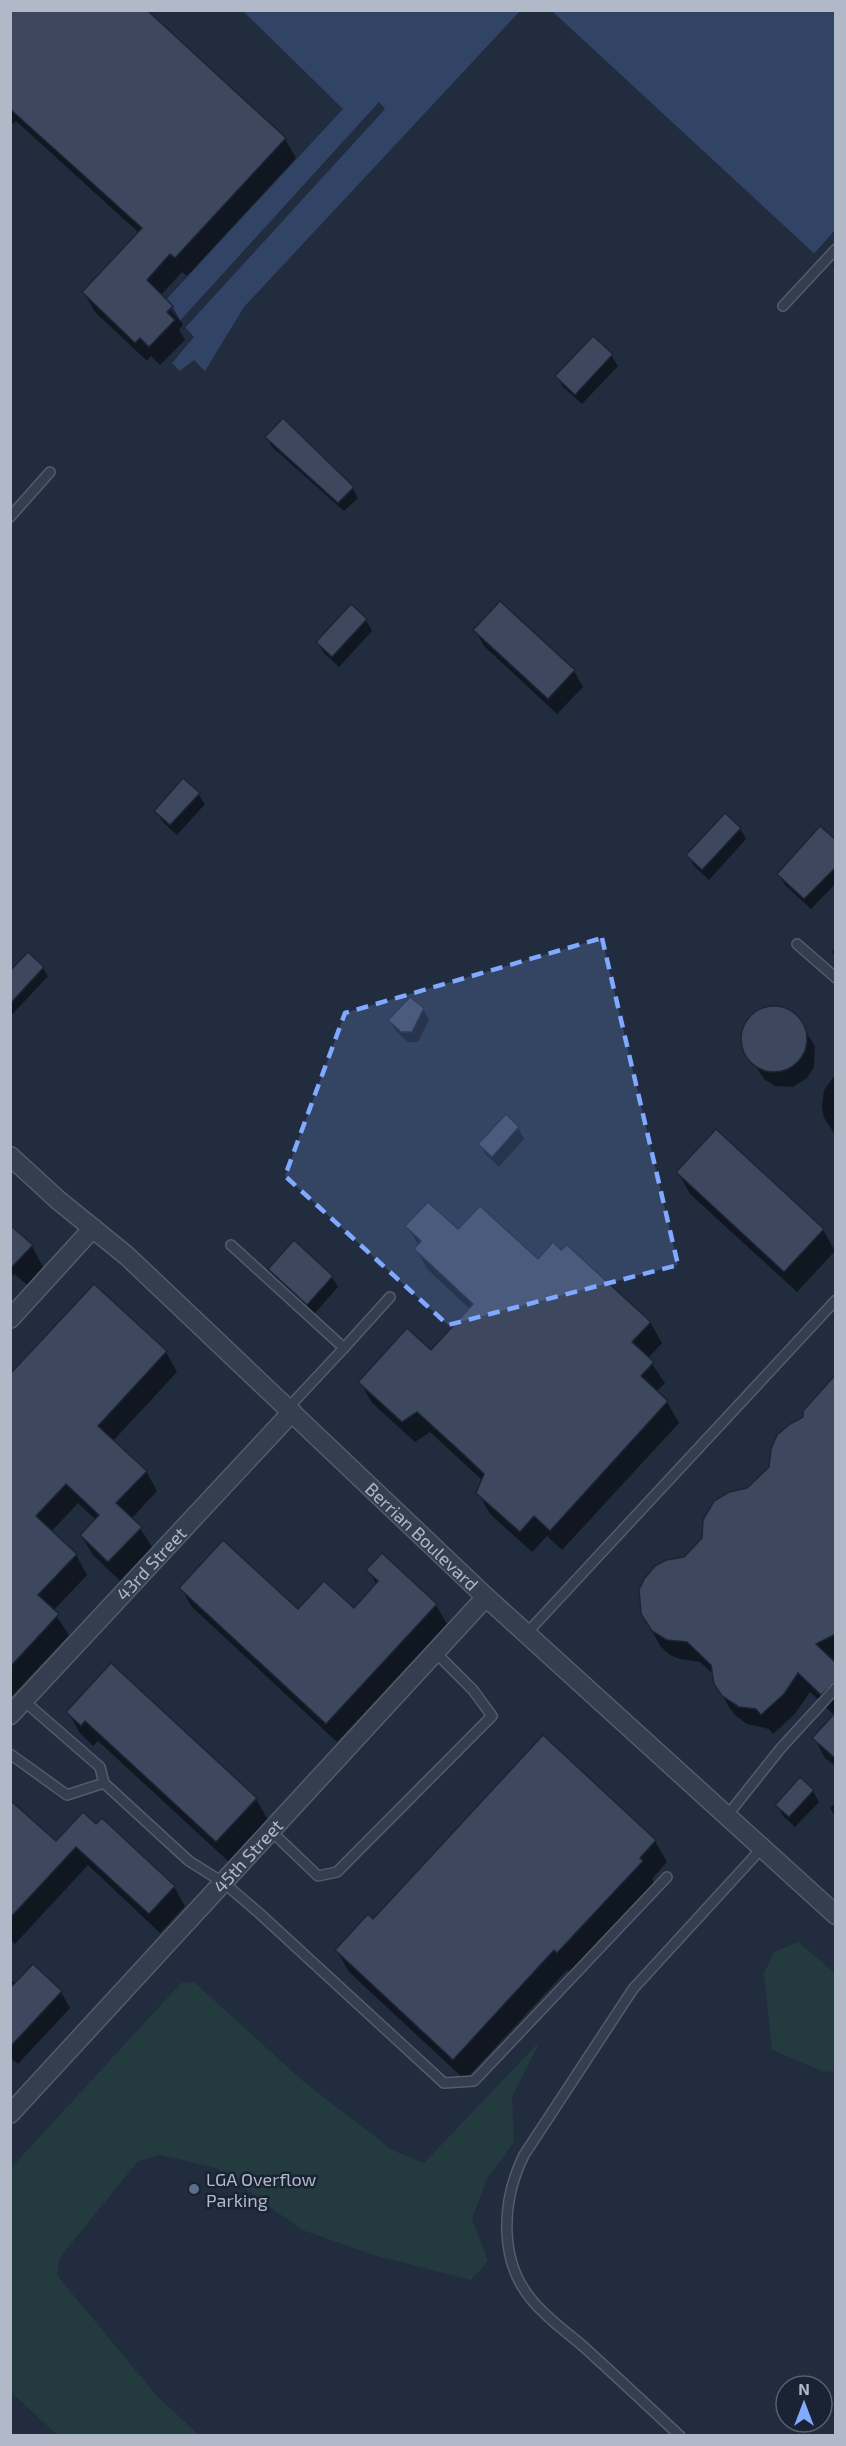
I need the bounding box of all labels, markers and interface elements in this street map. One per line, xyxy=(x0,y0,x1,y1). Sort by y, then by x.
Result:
street label: Berrian Boulevard xyxy=(361,1478,483,1595)
street label: 43rd Street xyxy=(111,1522,191,1605)
street label: 45th Street xyxy=(208,1814,287,1897)
place label: LGA Overflow Parking xyxy=(206,2168,317,2211)
marker: LGA Overflow Parking xyxy=(187,2182,201,2196)
north arrow xyxy=(774,2374,834,2434)
text: N xyxy=(798,2379,810,2398)

